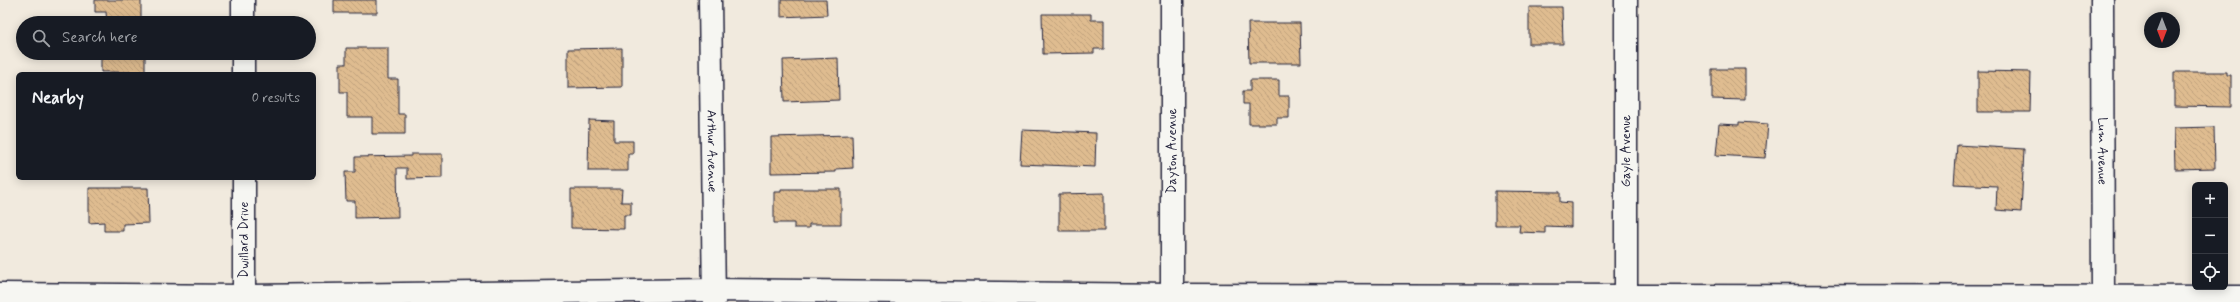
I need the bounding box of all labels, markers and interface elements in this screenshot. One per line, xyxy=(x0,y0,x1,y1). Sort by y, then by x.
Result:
north arrow xyxy=(2144,12,2180,48)
search box xyxy=(16,16,316,60)
icon: search xyxy=(30,27,52,49)
text: Search here xyxy=(62,28,138,48)
text: Nearby xyxy=(32,87,84,109)
text: 0 results xyxy=(252,90,300,107)
street label: Dayton Avenue xyxy=(1164,108,1181,194)
street label: Arthur Avenue xyxy=(703,109,721,193)
street label: Gayle Avenue xyxy=(1618,115,1635,187)
street label: Lum Avenue xyxy=(2094,117,2111,185)
map controls xyxy=(2192,182,2228,290)
button: + xyxy=(2192,182,2228,218)
street label: Dwillard Drive xyxy=(236,202,253,278)
button: − xyxy=(2192,218,2228,254)
button: locate xyxy=(2192,254,2228,290)

